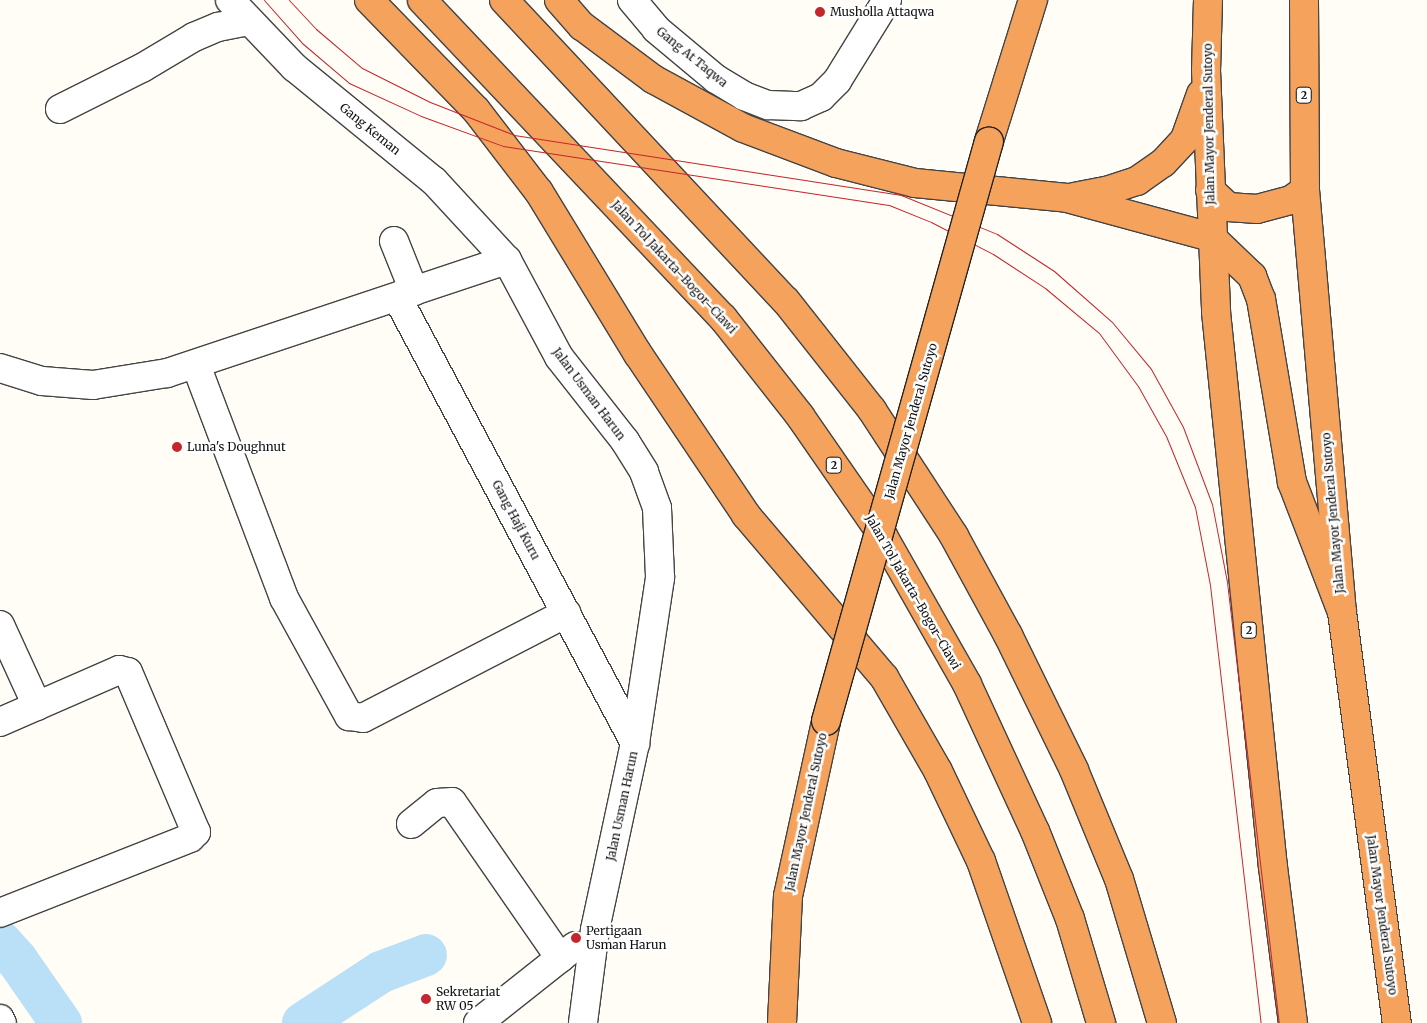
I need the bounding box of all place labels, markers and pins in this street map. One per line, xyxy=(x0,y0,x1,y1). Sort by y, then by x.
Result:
place label: Musholla Attaqwa xyxy=(830,5,934,19)
marker: Musholla Attaqwa xyxy=(814,6,826,18)
place label: Luna's Doughnut xyxy=(187,440,286,454)
marker: Luna's Doughnut xyxy=(171,441,183,453)
place label: Pertigaan Usman Harun xyxy=(586,924,666,952)
marker: Pertigaan Usman Harun xyxy=(570,932,582,944)
place label: Sekretariat RW 05 xyxy=(436,985,500,1013)
marker: Sekretariat RW 05 xyxy=(420,993,432,1005)

